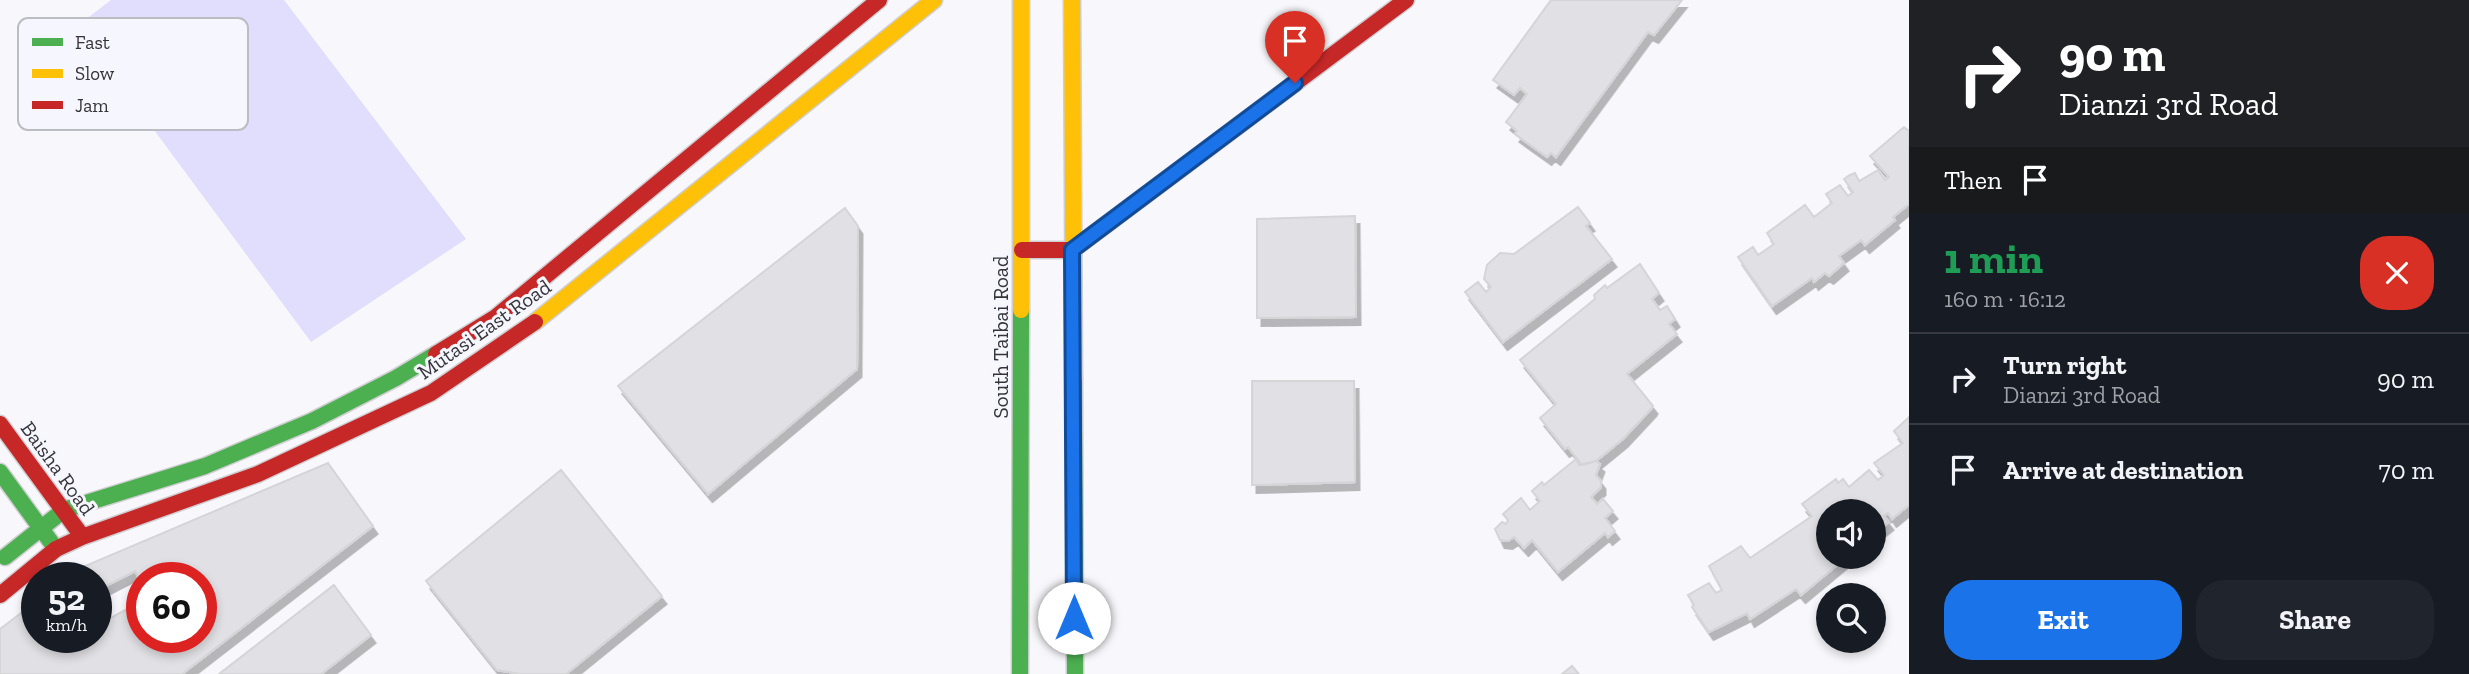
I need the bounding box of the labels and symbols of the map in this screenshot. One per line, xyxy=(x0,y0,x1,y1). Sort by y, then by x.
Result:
pin xyxy=(1265,11,1325,83)
legend xyxy=(18,18,248,130)
text: Fast xyxy=(75,31,110,54)
text: Slow xyxy=(75,62,115,85)
text: Jam xyxy=(75,94,109,117)
street label: South Taibai Road xyxy=(988,255,1013,419)
street label: Mutasi East Road xyxy=(413,273,556,384)
street label: Baisha Road xyxy=(16,416,101,520)
speed limit sign: 60 xyxy=(126,562,217,653)
position arrow xyxy=(1037,581,1111,655)

